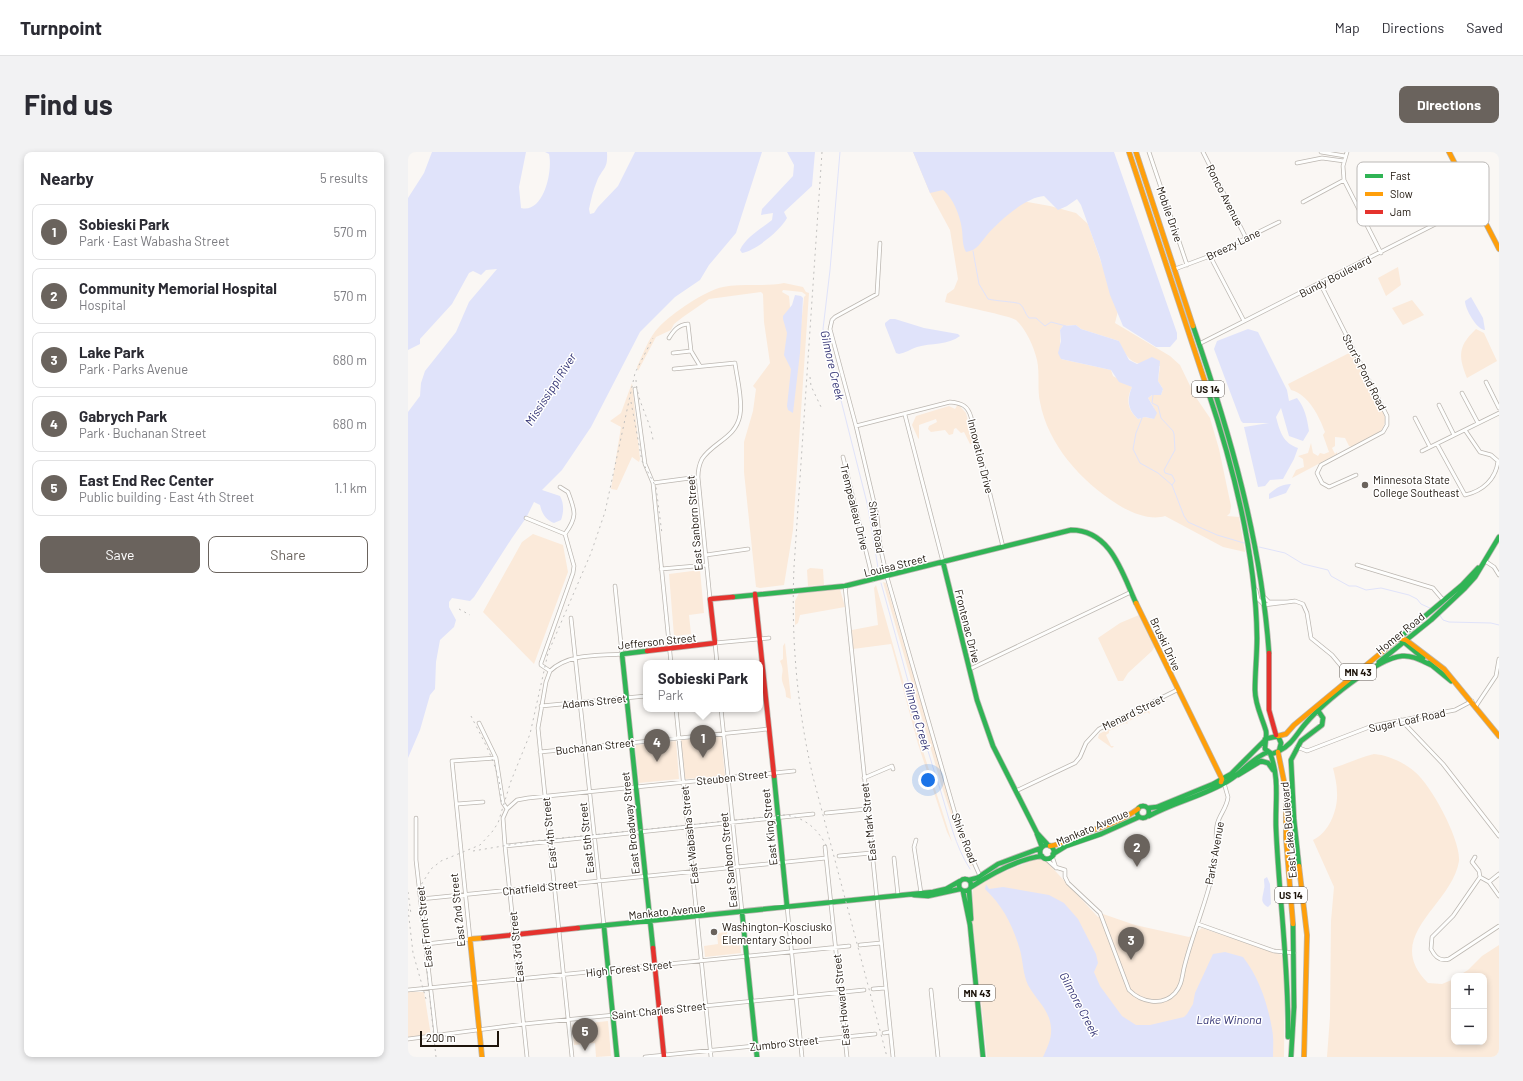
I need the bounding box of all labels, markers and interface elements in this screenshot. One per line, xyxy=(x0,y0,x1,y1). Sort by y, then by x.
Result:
text: Turnpoint xyxy=(20,16,102,39)
text: Map xyxy=(1335,19,1360,36)
text: Directions xyxy=(1382,19,1444,36)
text: Saved xyxy=(1466,19,1503,36)
button: Directions xyxy=(1399,86,1499,123)
text: Find us xyxy=(24,87,113,121)
street label: Ronco Avenue xyxy=(1204,162,1246,228)
legend xyxy=(1357,162,1489,226)
text: Nearby xyxy=(40,168,94,188)
text: Fast xyxy=(1390,169,1411,182)
text: 5 results xyxy=(320,170,368,186)
street label: Mobile Drive xyxy=(1154,185,1186,244)
text: Slow xyxy=(1390,187,1413,200)
text: Jam xyxy=(1390,205,1411,218)
text: Sobieski Park xyxy=(79,215,170,233)
text: 1 xyxy=(52,224,56,240)
text: 570 m xyxy=(333,224,367,240)
street label: Breezy Lane xyxy=(1204,225,1262,263)
text: Park · East Wabasha Street xyxy=(79,233,230,249)
street label: Bundy Boulevard xyxy=(1297,252,1373,300)
text: Community Memorial Hospital xyxy=(79,279,277,297)
text: 2 xyxy=(50,288,58,304)
text: 570 m xyxy=(333,288,367,304)
text: Hospital xyxy=(79,297,126,313)
water label: Gilmore Creek xyxy=(818,329,848,401)
street label: Storr's Pond Road xyxy=(1340,332,1390,412)
text: Lake Park xyxy=(79,343,145,361)
water label: Mississippi River xyxy=(521,350,579,428)
text: 3 xyxy=(50,352,58,368)
text: 680 m xyxy=(333,352,367,368)
text: Park · Parks Avenue xyxy=(79,361,188,377)
road number: US 14 xyxy=(1192,381,1224,397)
text: Gabrych Park xyxy=(79,407,167,425)
text: 4 xyxy=(50,416,58,432)
text: 680 m xyxy=(333,416,367,432)
street label: Innovation Drive xyxy=(965,417,997,495)
text: Park · Buchanan Street xyxy=(79,425,207,441)
street label: Trempealeau Drive xyxy=(838,462,872,552)
text: East End Rec Center xyxy=(79,471,214,489)
place label: Minnesota State College Southeast xyxy=(1373,473,1459,499)
street label: East Sanborn Street xyxy=(683,475,705,571)
text: 5 xyxy=(50,480,58,496)
text: 1.1 km xyxy=(334,480,367,496)
marker: Minnesota State College Southeast xyxy=(1360,480,1370,490)
text: Public building · East 4th Street xyxy=(79,489,254,505)
street label: Shive Road xyxy=(866,500,888,554)
button: Save xyxy=(40,536,200,573)
button: Share xyxy=(208,536,368,573)
street label: Louisa Street xyxy=(862,551,928,579)
street label: Frontenac Drive xyxy=(953,588,983,664)
street label: Homer Road xyxy=(1373,610,1427,656)
street label: Bruski Drive xyxy=(1148,615,1184,673)
street label: Jefferson Street xyxy=(617,630,697,652)
popup xyxy=(643,660,763,712)
road number: MN 43 xyxy=(1340,664,1376,680)
text: Sobieski Park xyxy=(658,669,748,687)
water label: Gilmore Creek xyxy=(902,680,935,752)
text: Park xyxy=(658,687,683,703)
street label: Adams Street xyxy=(561,691,627,711)
street label: Menard Street xyxy=(1100,691,1166,733)
street label: Sugar Loaf Road xyxy=(1367,706,1447,734)
pin: 1 xyxy=(690,725,716,758)
pin: 4 xyxy=(644,729,670,762)
street label: Buchanan Street xyxy=(555,735,635,757)
street label: Steuben Street xyxy=(696,767,768,787)
your location xyxy=(918,770,938,790)
street label: East Broadway Street xyxy=(618,771,642,875)
street label: East Lake Boulevard xyxy=(1277,781,1299,879)
street label: East Mark Street xyxy=(857,782,879,862)
street label: East Wabasha Street xyxy=(677,785,701,885)
street label: East King Street xyxy=(758,788,780,866)
street label: East 4th Street xyxy=(539,797,559,869)
street label: East 5th Street xyxy=(576,802,596,874)
street label: Mankato Avenue xyxy=(1054,806,1130,848)
street label: Shive Road xyxy=(950,811,980,865)
street label: East Sanborn Street xyxy=(717,812,739,908)
street label: Parks Avenue xyxy=(1202,820,1226,886)
pin: 2 xyxy=(1124,834,1150,867)
street label: East 2nd Street xyxy=(447,873,467,947)
street label: Chatfield Street xyxy=(502,877,578,897)
street label: East Front Street xyxy=(413,886,435,968)
road number: US 14 xyxy=(1275,887,1307,903)
street label: Mankato Avenue xyxy=(628,900,706,922)
street label: East 3rd Street xyxy=(506,911,526,983)
place label: Washington–Kosciusko Elementary School xyxy=(722,920,832,946)
marker: Washington–Kosciusko Elementary School xyxy=(709,927,719,937)
pin: 3 xyxy=(1118,927,1144,960)
street label: East Howard Street xyxy=(830,953,852,1047)
street label: High Forest Street xyxy=(585,957,673,979)
water label: Gilmore Creek xyxy=(1057,969,1103,1039)
map controls xyxy=(1451,973,1487,1045)
button: + xyxy=(1451,973,1487,1009)
road number: MN 43 xyxy=(959,985,995,1001)
street label: Saint Charles Street xyxy=(611,999,707,1021)
button: − xyxy=(1451,1009,1487,1045)
water label: Lake Winona xyxy=(1196,1012,1262,1026)
pin: 5 xyxy=(572,1018,598,1051)
scale bar xyxy=(420,1029,499,1048)
text: 200 m xyxy=(426,1031,456,1044)
street label: Zumbro Street xyxy=(749,1033,819,1053)

